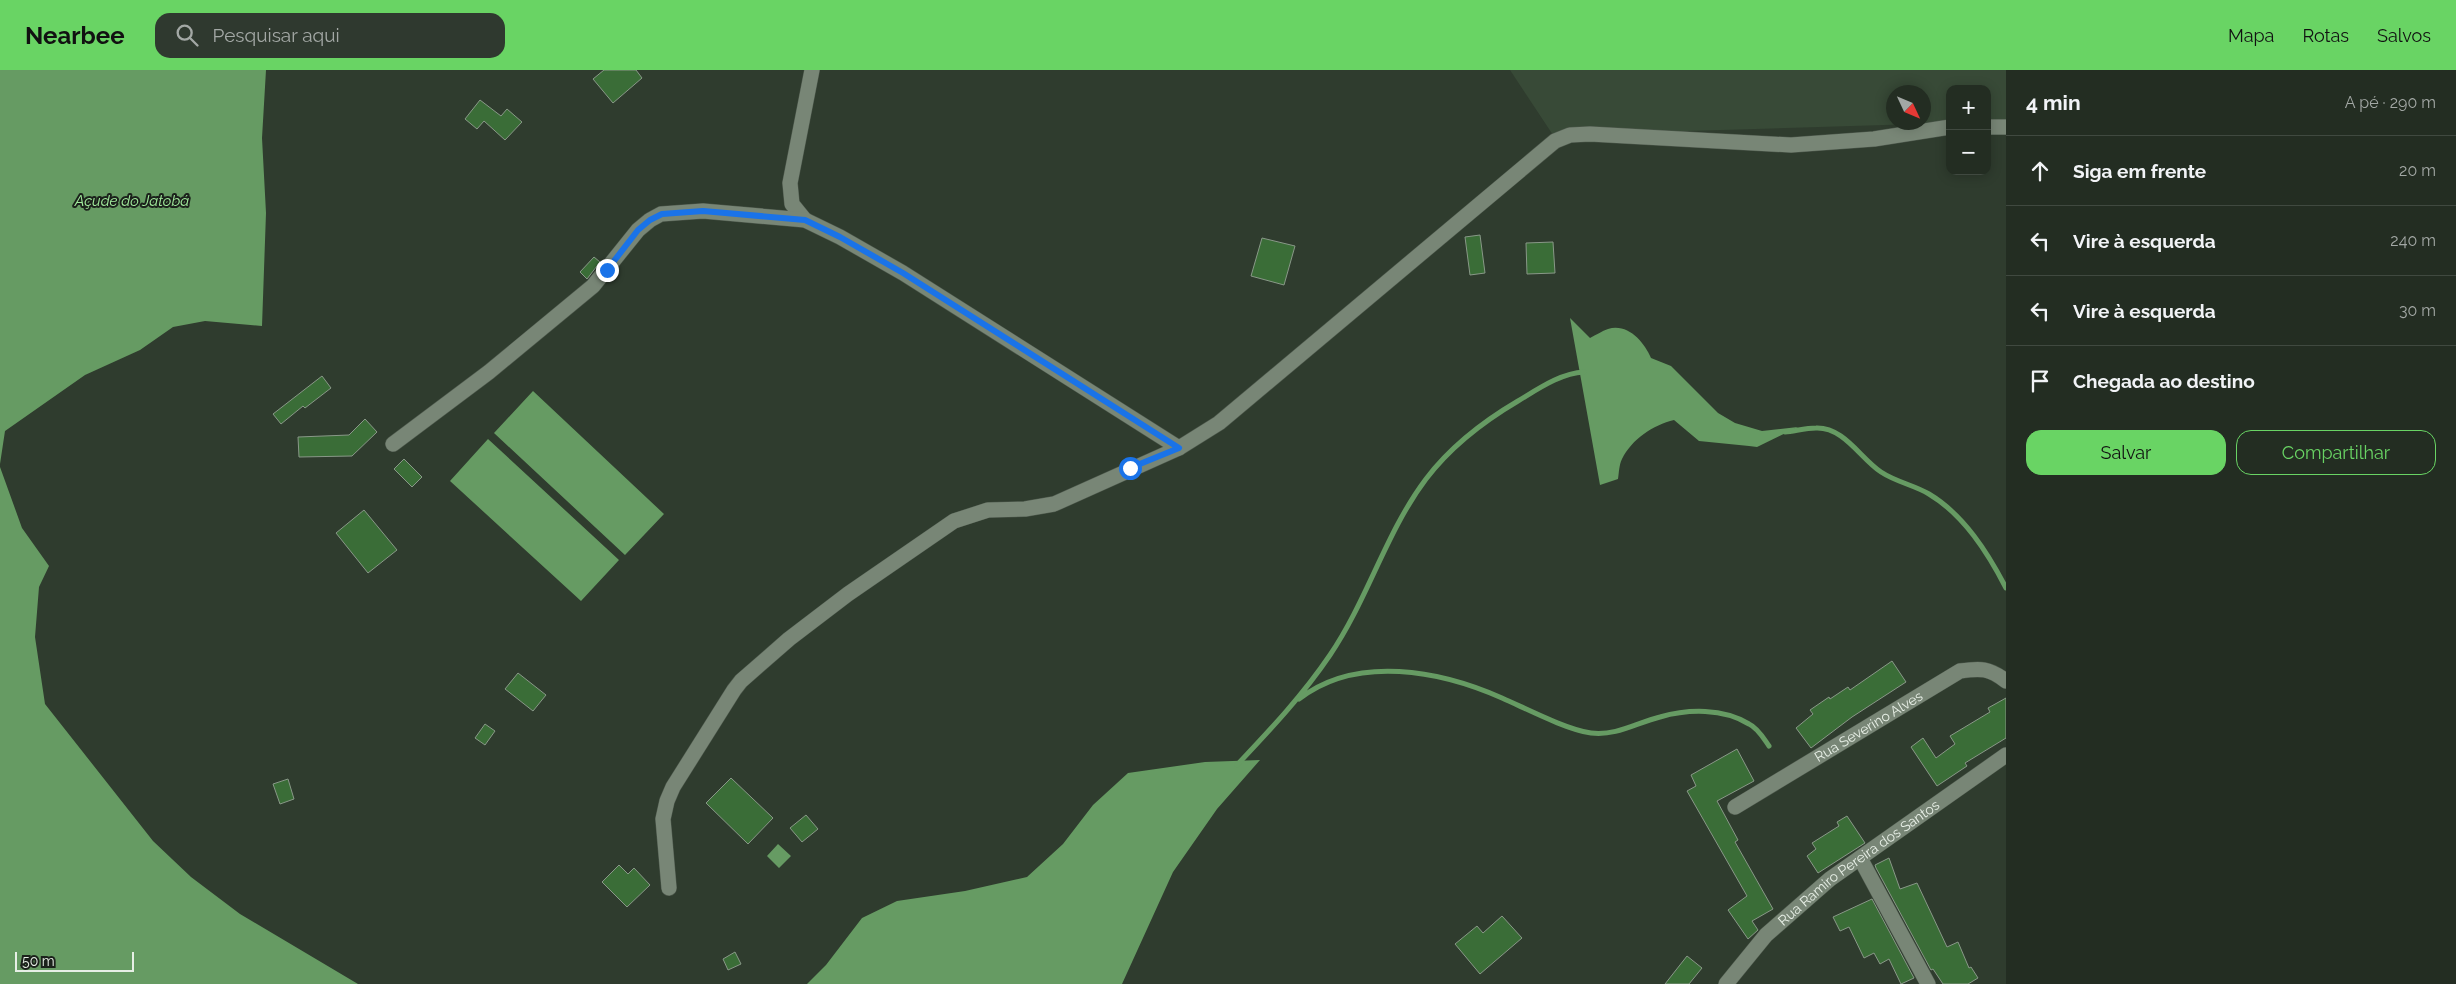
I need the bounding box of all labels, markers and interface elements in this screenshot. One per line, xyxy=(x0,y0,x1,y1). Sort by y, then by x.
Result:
search box xyxy=(155,13,505,58)
text: Nearbee xyxy=(25,21,125,50)
icon: search xyxy=(173,21,201,49)
text: Pesquisar aqui xyxy=(213,24,340,46)
text: Mapa xyxy=(2228,25,2274,46)
text: Rotas xyxy=(2302,25,2349,46)
text: Salvos xyxy=(2377,25,2431,46)
north arrow xyxy=(1886,85,1931,130)
map controls xyxy=(1946,85,1991,175)
button: + xyxy=(1946,85,1991,130)
text: 4 min xyxy=(2026,90,2081,115)
text: A pé · 290 m xyxy=(2345,93,2436,112)
button: − xyxy=(1946,130,1991,175)
icon: ahead xyxy=(2026,157,2054,185)
text: Siga em frente xyxy=(2073,160,2206,182)
text: 20 m xyxy=(2399,161,2436,180)
water label: Açude do Jatobá xyxy=(74,192,189,210)
icon: left xyxy=(2026,227,2054,255)
text: Vire à esquerda xyxy=(2073,230,2216,252)
text: 240 m xyxy=(2390,231,2436,250)
route end xyxy=(596,259,619,282)
icon: left xyxy=(2026,297,2054,325)
text: Vire à esquerda xyxy=(2073,300,2216,322)
text: 30 m xyxy=(2399,301,2436,320)
icon: arrive xyxy=(2026,367,2054,395)
text: Chegada ao destino xyxy=(2073,370,2255,392)
button: Salvar xyxy=(2026,430,2226,475)
button: Compartilhar xyxy=(2236,430,2436,475)
route start xyxy=(1119,457,1142,480)
street label: Rua Severino Alves xyxy=(1812,687,1926,765)
street label: Rua Ramiro Pereira dos Santos xyxy=(1775,796,1942,929)
scale bar xyxy=(15,949,134,972)
text: 50 m xyxy=(22,953,55,969)

